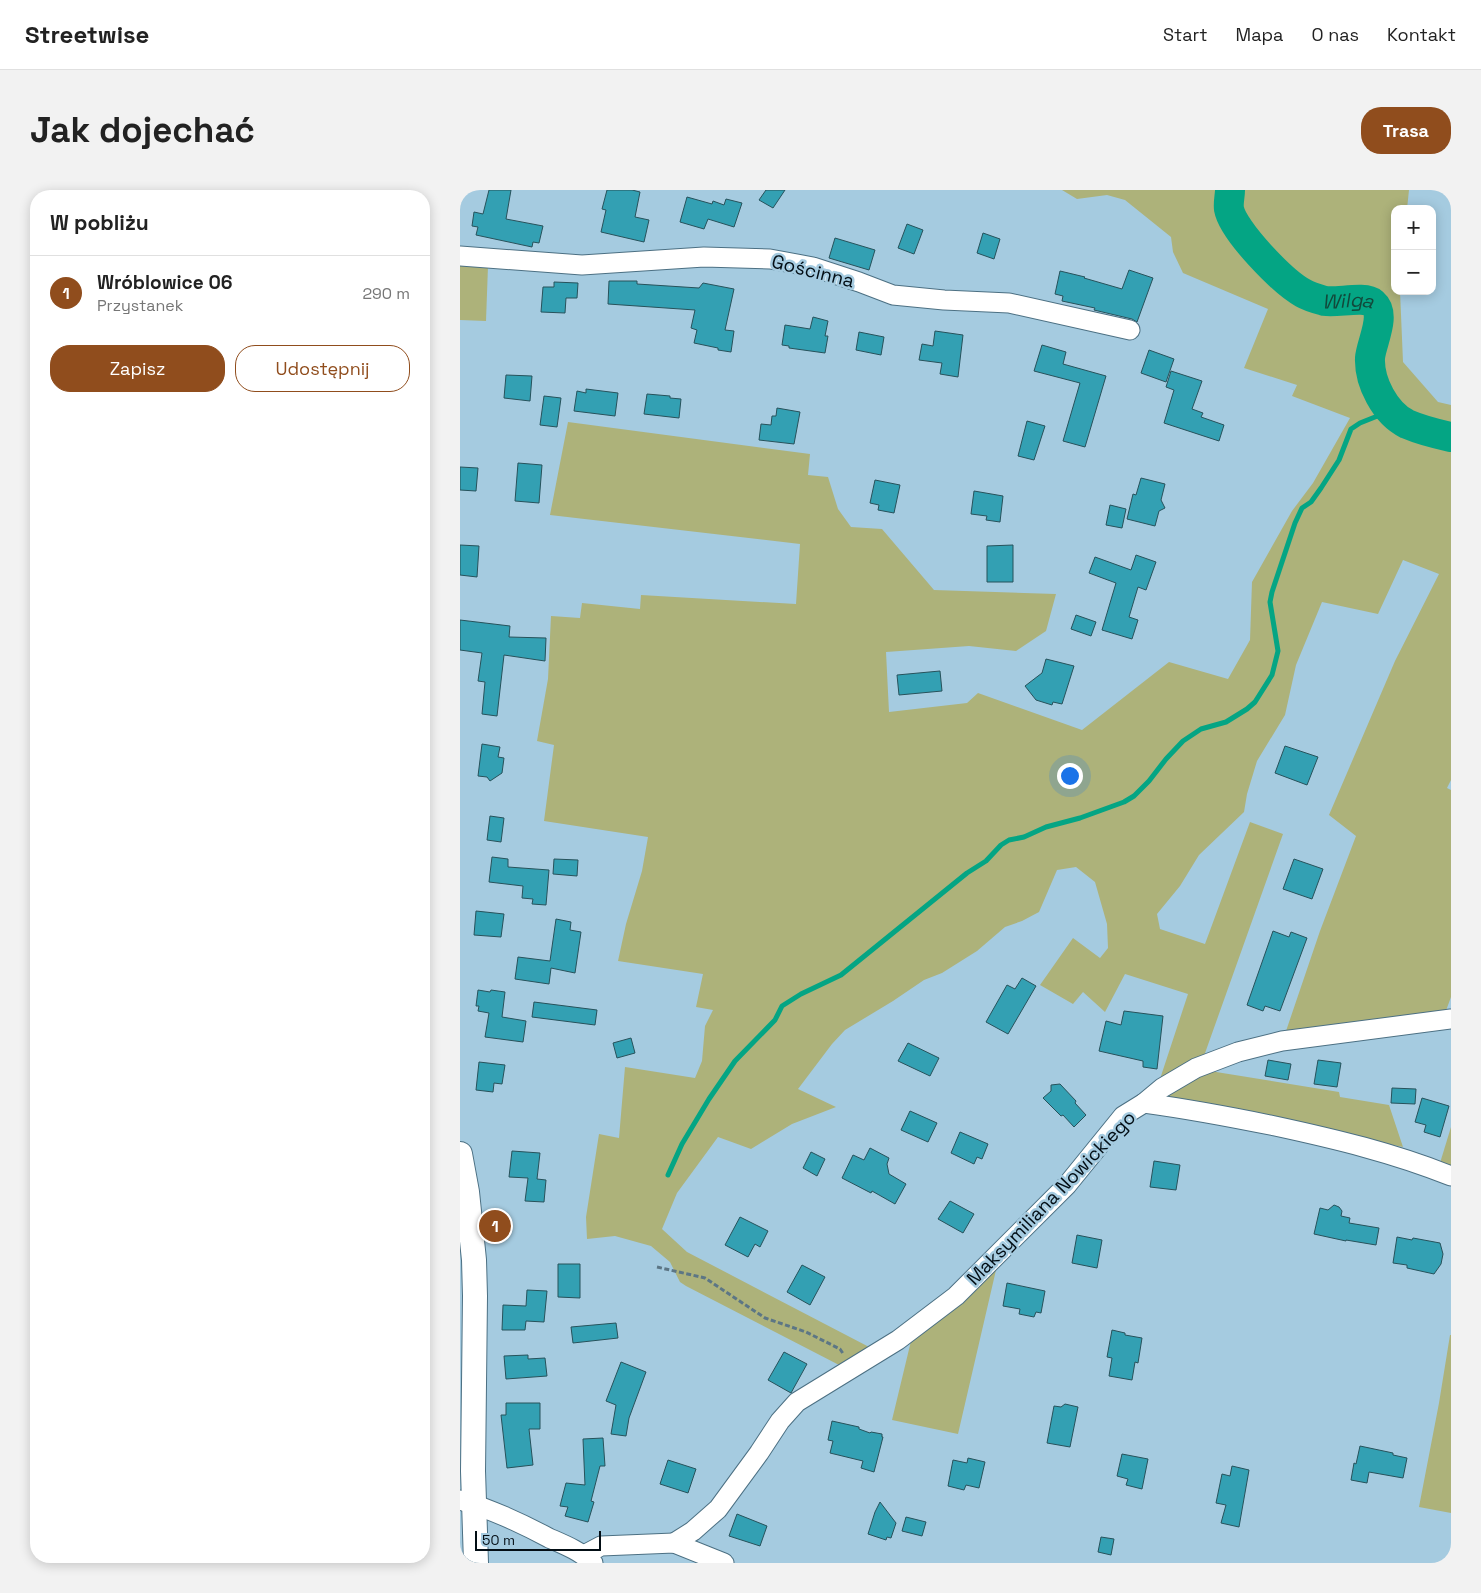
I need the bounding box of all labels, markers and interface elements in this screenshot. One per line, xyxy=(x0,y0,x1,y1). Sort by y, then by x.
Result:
text: Streetwise xyxy=(25,19,149,50)
text: Start xyxy=(1163,23,1208,46)
text: Mapa xyxy=(1236,23,1283,46)
text: O nas xyxy=(1311,23,1359,46)
text: Kontakt xyxy=(1387,23,1456,46)
button: Trasa xyxy=(1361,107,1451,154)
text: Jak dojechać xyxy=(30,108,255,152)
map controls xyxy=(1391,205,1436,295)
button: + xyxy=(1391,205,1436,250)
text: W pobliżu xyxy=(50,209,149,236)
street label: Gościnna xyxy=(769,249,857,293)
button: − xyxy=(1391,250,1436,295)
text: Wróblowice 06 xyxy=(97,270,233,295)
text: 1 xyxy=(62,283,70,304)
text: 290 m xyxy=(362,283,410,304)
water label: Wilga xyxy=(1322,287,1377,315)
text: Przystanek xyxy=(97,295,183,316)
button: Zapisz xyxy=(50,345,225,392)
button: Udostępnij xyxy=(235,345,410,392)
your location xyxy=(1057,763,1083,789)
street label: Maksymiliana Nowickiego xyxy=(961,1105,1141,1291)
pin: 1 xyxy=(479,1207,511,1245)
scale bar xyxy=(475,1528,601,1551)
text: 50 m xyxy=(482,1531,515,1549)

